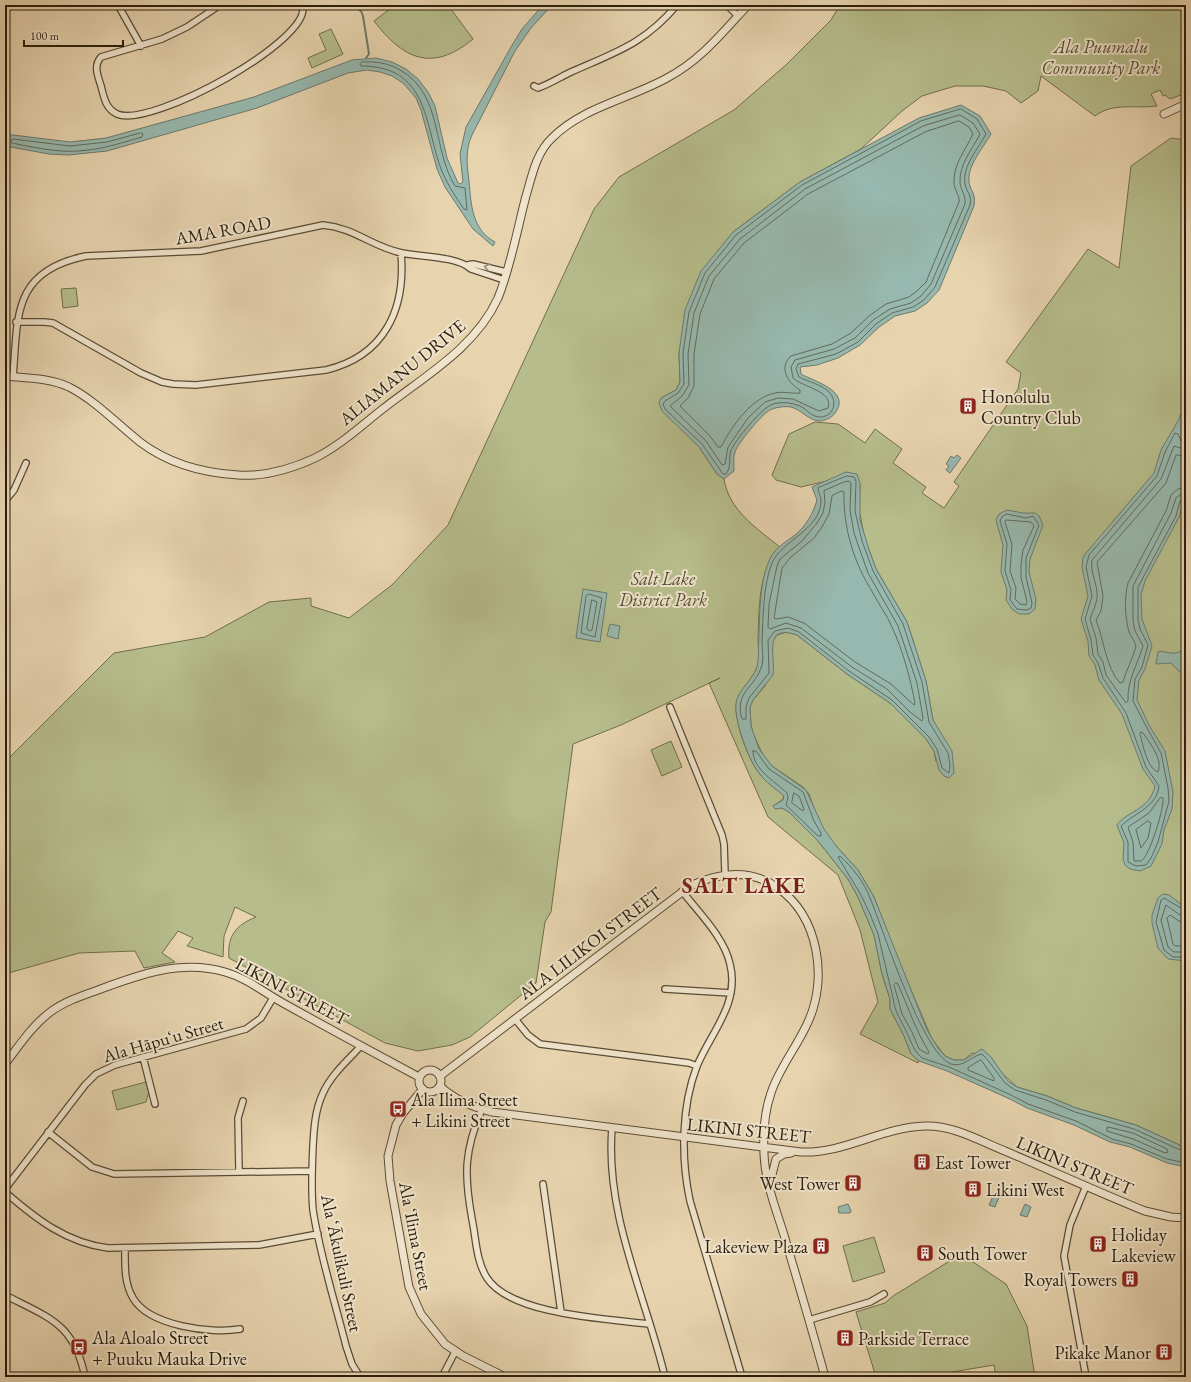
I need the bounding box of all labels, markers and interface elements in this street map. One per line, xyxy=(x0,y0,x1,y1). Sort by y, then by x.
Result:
scale bar xyxy=(24,22,123,48)
text: 100 m xyxy=(30,28,60,44)
park label: Ala Puumalu Community Park xyxy=(1042,35,1160,80)
street label: AMA ROAD xyxy=(172,210,273,250)
one-way arrow xyxy=(484,264,490,272)
street label: ALIAMANU DRIVE xyxy=(333,314,470,431)
place label: Honolulu Country Club xyxy=(981,385,1081,429)
building icon: Honolulu Country Club xyxy=(958,396,978,416)
park label: Salt Lake District Park xyxy=(618,567,707,611)
district label: SALT LAKE xyxy=(682,871,806,900)
street label: ALA LILIKOI STREET xyxy=(513,881,667,1005)
street label: LIKINI STREET xyxy=(232,952,353,1031)
street label: Ala Hāpuʻu Street xyxy=(99,1011,226,1067)
place label: Ala Ilima Street + Likini Street xyxy=(410,1088,518,1132)
bus stop icon: Ala Ilima Street + Likini Street xyxy=(388,1099,408,1119)
street label: LIKINI STREET xyxy=(686,1112,813,1148)
street label: LIKINI STREET xyxy=(1013,1130,1138,1200)
place label: East Tower xyxy=(935,1151,1011,1174)
building icon: East Tower xyxy=(912,1152,932,1172)
place label: West Tower xyxy=(760,1172,840,1195)
building icon: West Tower xyxy=(843,1173,863,1193)
place label: Likini West xyxy=(986,1178,1065,1201)
street label: Ala ʻIlima Street xyxy=(394,1179,438,1293)
building icon: Likini West xyxy=(963,1179,983,1199)
street label: Ala ʻĀkulikuli Street xyxy=(316,1191,368,1334)
place label: Holiday Lakeview xyxy=(1111,1223,1176,1267)
building icon: Holiday Lakeview xyxy=(1088,1234,1108,1254)
place label: Lakeview Plaza xyxy=(705,1235,809,1258)
building icon: Lakeview Plaza xyxy=(811,1236,831,1256)
place label: South Tower xyxy=(938,1242,1027,1265)
building icon: South Tower xyxy=(915,1243,935,1263)
place label: Royal Towers xyxy=(1023,1268,1117,1291)
building icon: Royal Towers xyxy=(1120,1269,1140,1289)
place label: Ala Aloalo Street + Puuku Mauka Drive xyxy=(91,1326,247,1370)
place label: Parkside Terrace xyxy=(858,1327,969,1350)
building icon: Parkside Terrace xyxy=(835,1328,855,1348)
bus stop icon: Ala Aloalo Street + Puuku Mauka Drive xyxy=(69,1337,89,1357)
place label: Pikake Manor xyxy=(1055,1341,1151,1364)
building icon: Pikake Manor xyxy=(1154,1342,1174,1362)

